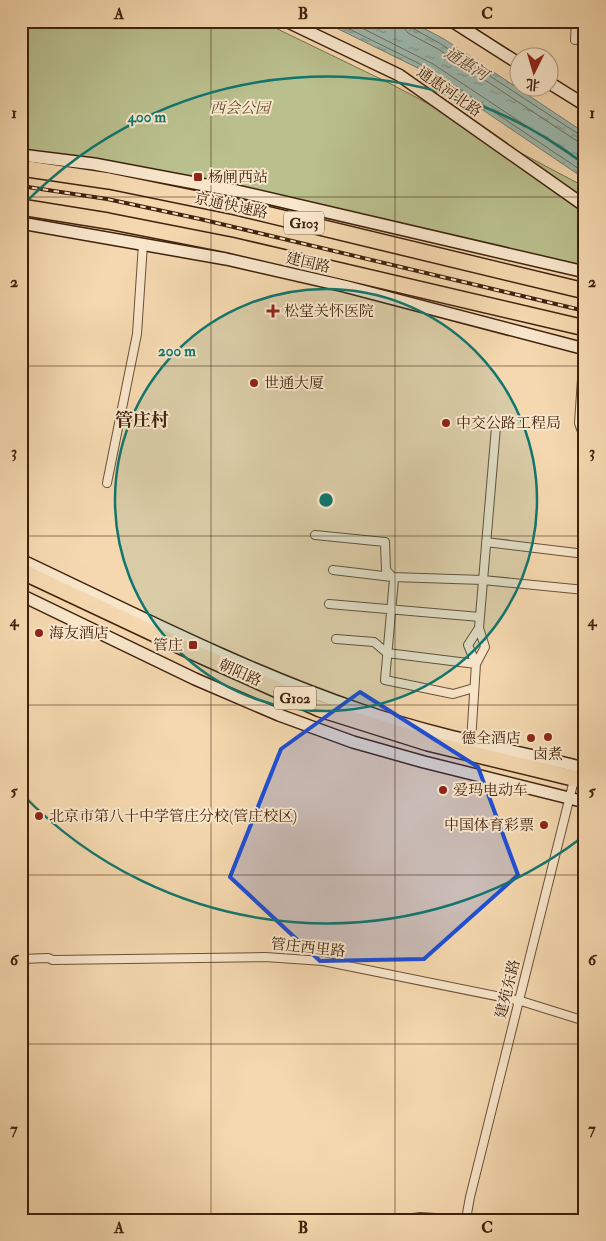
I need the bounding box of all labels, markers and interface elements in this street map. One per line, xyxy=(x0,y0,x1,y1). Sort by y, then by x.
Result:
text: A xyxy=(113,4,125,24)
text: B xyxy=(298,4,308,24)
text: C xyxy=(481,4,493,24)
water label: 通惠河 xyxy=(440,43,494,87)
north arrow xyxy=(508,48,558,98)
street label: 通惠河北路 xyxy=(413,63,485,121)
text: 北 xyxy=(525,75,541,94)
park label: 西会公园 xyxy=(210,99,272,118)
text: 1 xyxy=(11,103,17,123)
text: 1 xyxy=(589,103,595,123)
text: 400 m xyxy=(127,108,166,127)
place label: 杨闸西站 xyxy=(208,168,268,187)
marker: 杨闸西站 xyxy=(192,171,204,183)
street label: 京通快速路 xyxy=(192,189,270,223)
road number: G103 xyxy=(284,212,324,234)
street label: 建国路 xyxy=(284,249,332,277)
text: 2 xyxy=(10,272,18,292)
text: 2 xyxy=(588,272,596,292)
place label: 松堂关怀医院 xyxy=(284,302,374,321)
marker: 松堂关怀医院 xyxy=(266,304,280,318)
text: 200 m xyxy=(158,342,196,361)
place label: 世通大厦 xyxy=(264,374,324,393)
marker: 世通大厦 xyxy=(248,377,260,389)
district label: 管庄村 xyxy=(115,409,169,432)
place label: 中交公路工程局 xyxy=(456,414,561,433)
marker: 中交公路工程局 xyxy=(440,417,452,429)
text: 3 xyxy=(11,442,17,462)
text: 3 xyxy=(589,442,595,462)
centre of rings xyxy=(317,491,335,509)
text: 4 xyxy=(9,611,20,631)
text: 4 xyxy=(587,611,598,631)
place label: 海友酒店 xyxy=(49,624,109,643)
marker: 海友酒店 xyxy=(33,627,45,639)
place label: 管庄 xyxy=(153,636,183,655)
marker: 管庄 xyxy=(187,639,199,651)
street label: 朝阳路 xyxy=(216,655,264,691)
road number: G102 xyxy=(274,686,316,710)
place label: 德全酒店 xyxy=(461,729,521,748)
marker: 卤煮 xyxy=(542,731,554,743)
marker: 德全酒店 xyxy=(525,732,537,744)
place label: 卤煮 xyxy=(533,745,563,764)
text: 5 xyxy=(10,781,18,801)
place label: 爱玛电动车 xyxy=(453,781,528,800)
text: 5 xyxy=(588,781,596,801)
marker: 爱玛电动车 xyxy=(437,784,449,796)
place label: 北京市第八十中学管庄分校(管庄校区) xyxy=(49,807,297,826)
marker: 北京市第八十中学管庄分校(管庄校区) xyxy=(33,810,45,822)
place label: 中国体育彩票 xyxy=(444,816,534,835)
marker: 中国体育彩票 xyxy=(538,819,550,831)
street label: 管庄西里路 xyxy=(270,935,346,961)
text: 6 xyxy=(10,950,20,970)
text: 6 xyxy=(588,950,598,970)
street label: 建苑东路 xyxy=(492,958,524,1020)
text: 7 xyxy=(10,1119,18,1139)
text: 7 xyxy=(588,1119,596,1139)
text: A xyxy=(113,1218,125,1238)
text: B xyxy=(298,1218,308,1238)
text: C xyxy=(481,1218,493,1238)

